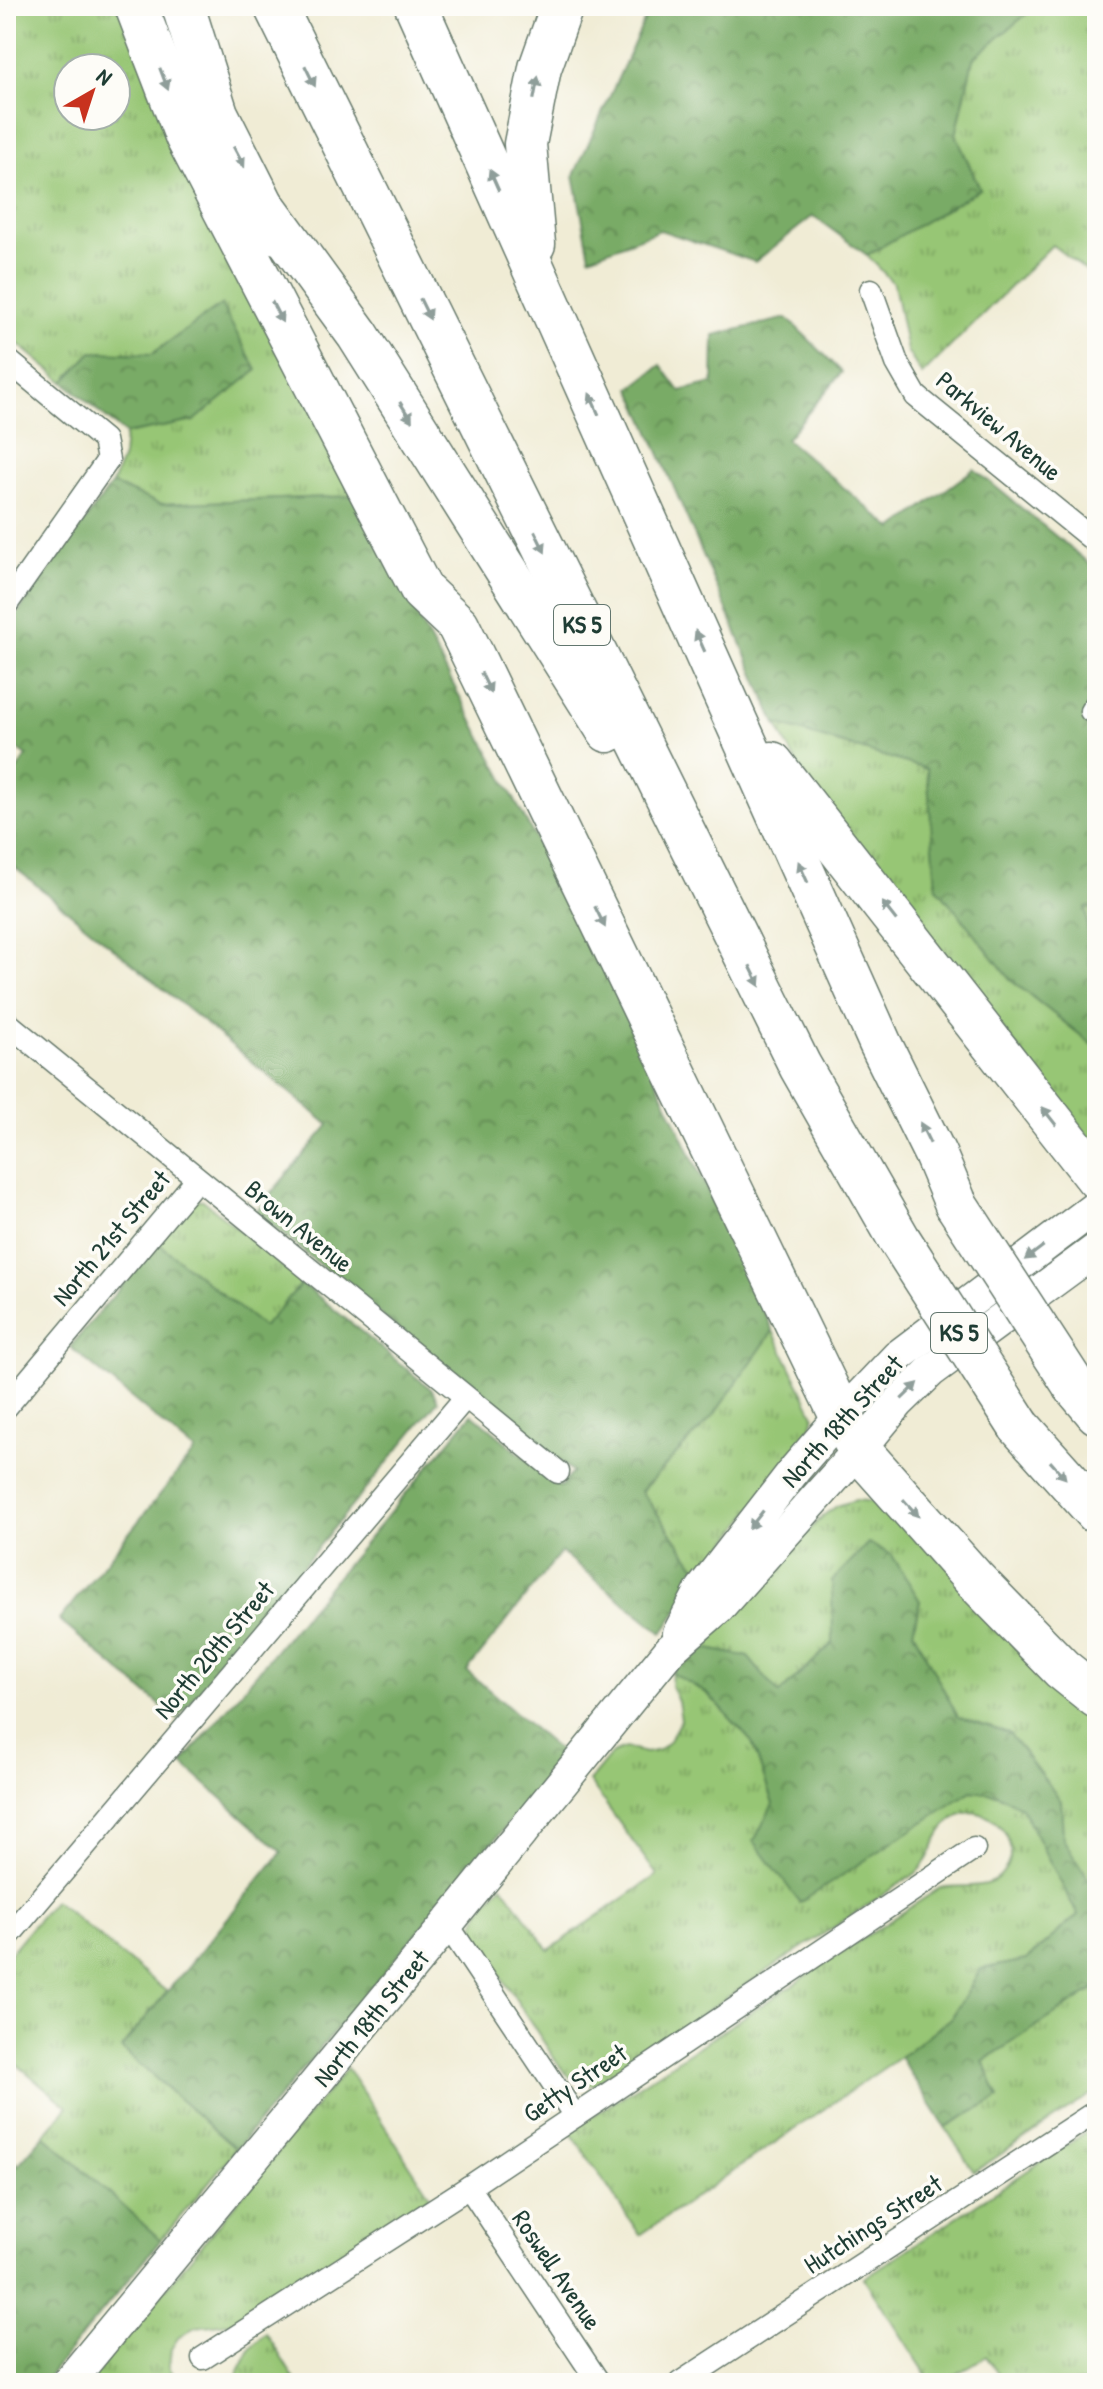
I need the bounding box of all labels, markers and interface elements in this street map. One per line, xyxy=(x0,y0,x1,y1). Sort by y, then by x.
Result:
north arrow xyxy=(52,52,132,132)
text: N xyxy=(91,61,119,92)
one-way arrow xyxy=(303,64,316,87)
one-way arrow xyxy=(158,67,171,91)
one-way arrow xyxy=(530,75,543,100)
one-way arrow xyxy=(233,146,246,169)
one-way arrow xyxy=(487,168,501,192)
one-way arrow xyxy=(418,297,432,320)
one-way arrow xyxy=(271,301,284,324)
street label: Parkview Avenue xyxy=(929,363,1070,489)
one-way arrow xyxy=(588,392,601,416)
one-way arrow xyxy=(399,401,413,423)
one-way arrow xyxy=(534,530,547,553)
road number: KS 5 xyxy=(554,605,610,645)
one-way arrow xyxy=(694,629,707,653)
one-way arrow xyxy=(479,671,493,694)
one-way arrow xyxy=(797,860,810,883)
one-way arrow xyxy=(881,901,898,921)
one-way arrow xyxy=(593,905,607,928)
one-way arrow xyxy=(748,964,762,987)
one-way arrow xyxy=(1042,1106,1058,1126)
one-way arrow xyxy=(918,1121,932,1144)
street label: North 21st Street xyxy=(43,1162,178,1313)
street label: Brown Avenue xyxy=(238,1171,361,1280)
one-way arrow xyxy=(1024,1244,1045,1260)
road number: KS 5 xyxy=(931,1313,987,1353)
street label: North 18th Street xyxy=(773,1346,911,1495)
one-way arrow xyxy=(900,1382,919,1401)
one-way arrow xyxy=(1049,1460,1067,1479)
one-way arrow xyxy=(902,1498,919,1518)
one-way arrow xyxy=(748,1510,764,1530)
street label: North 20th Street xyxy=(145,1572,282,1726)
street label: North 18th Street xyxy=(304,1941,437,2094)
street label: Getty Street xyxy=(516,2034,634,2130)
street label: Hutchings Street xyxy=(797,2165,949,2281)
street label: Roswell Avenue xyxy=(504,2203,610,2337)

